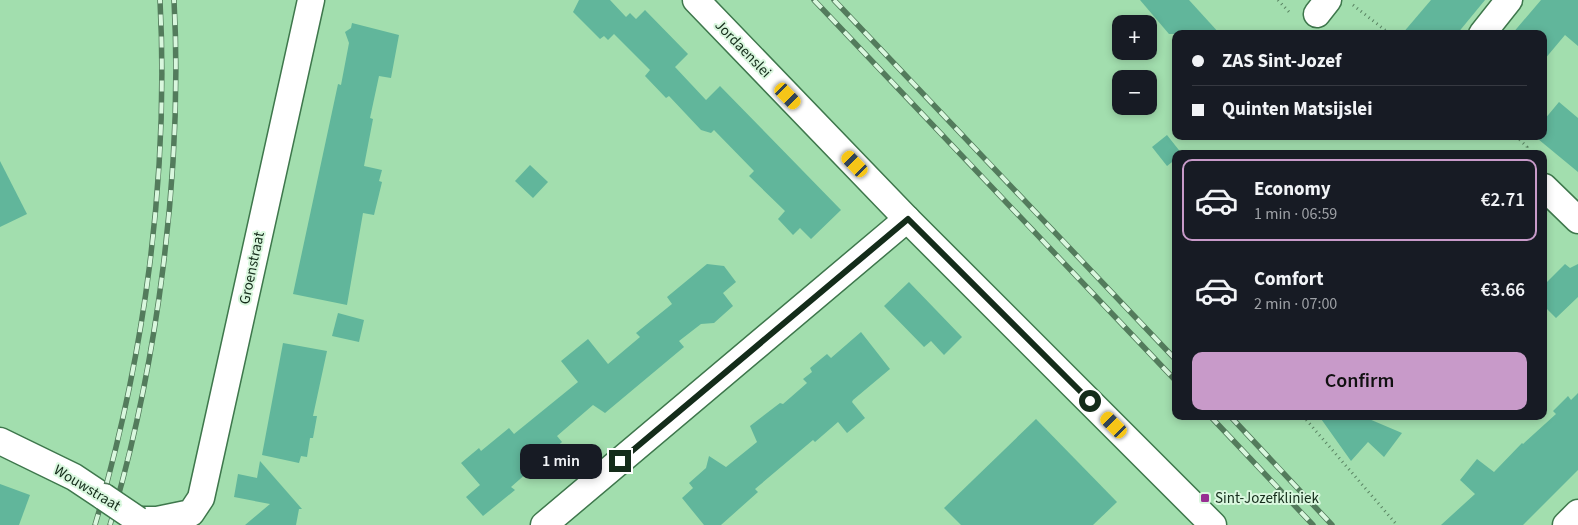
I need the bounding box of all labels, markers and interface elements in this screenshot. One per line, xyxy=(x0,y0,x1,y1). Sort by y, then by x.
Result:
street label: Jordaenslei xyxy=(710,15,776,83)
map controls xyxy=(1112,15,1157,115)
button: + xyxy=(1112,15,1157,60)
text: ZAS Sint-Jozef xyxy=(1222,48,1341,75)
button: − xyxy=(1112,70,1157,115)
car xyxy=(772,80,803,112)
text: Quinten Matsijslei xyxy=(1222,96,1372,123)
car xyxy=(839,148,870,180)
text: Economy xyxy=(1254,176,1331,203)
icon: car xyxy=(1194,178,1239,223)
text: €2.71 xyxy=(1481,187,1525,214)
text: 1 min · 06:59 xyxy=(1254,203,1337,225)
street label: Groenstraat xyxy=(234,230,270,306)
text: Comfort xyxy=(1254,266,1324,293)
icon: car xyxy=(1194,268,1239,313)
text: €3.66 xyxy=(1481,277,1525,304)
text: 2 min · 07:00 xyxy=(1254,293,1337,315)
button: Confirm xyxy=(1192,352,1527,410)
route start xyxy=(1079,390,1101,412)
car xyxy=(1098,409,1129,441)
callout: 1 min xyxy=(520,444,602,478)
text: 1 min xyxy=(542,450,580,472)
route end xyxy=(609,450,631,472)
street label: Wouwstraat xyxy=(50,460,124,516)
place label: Sint-Jozefkliniek xyxy=(1215,488,1319,509)
marker: Sint-Jozefkliniek xyxy=(1199,492,1211,504)

